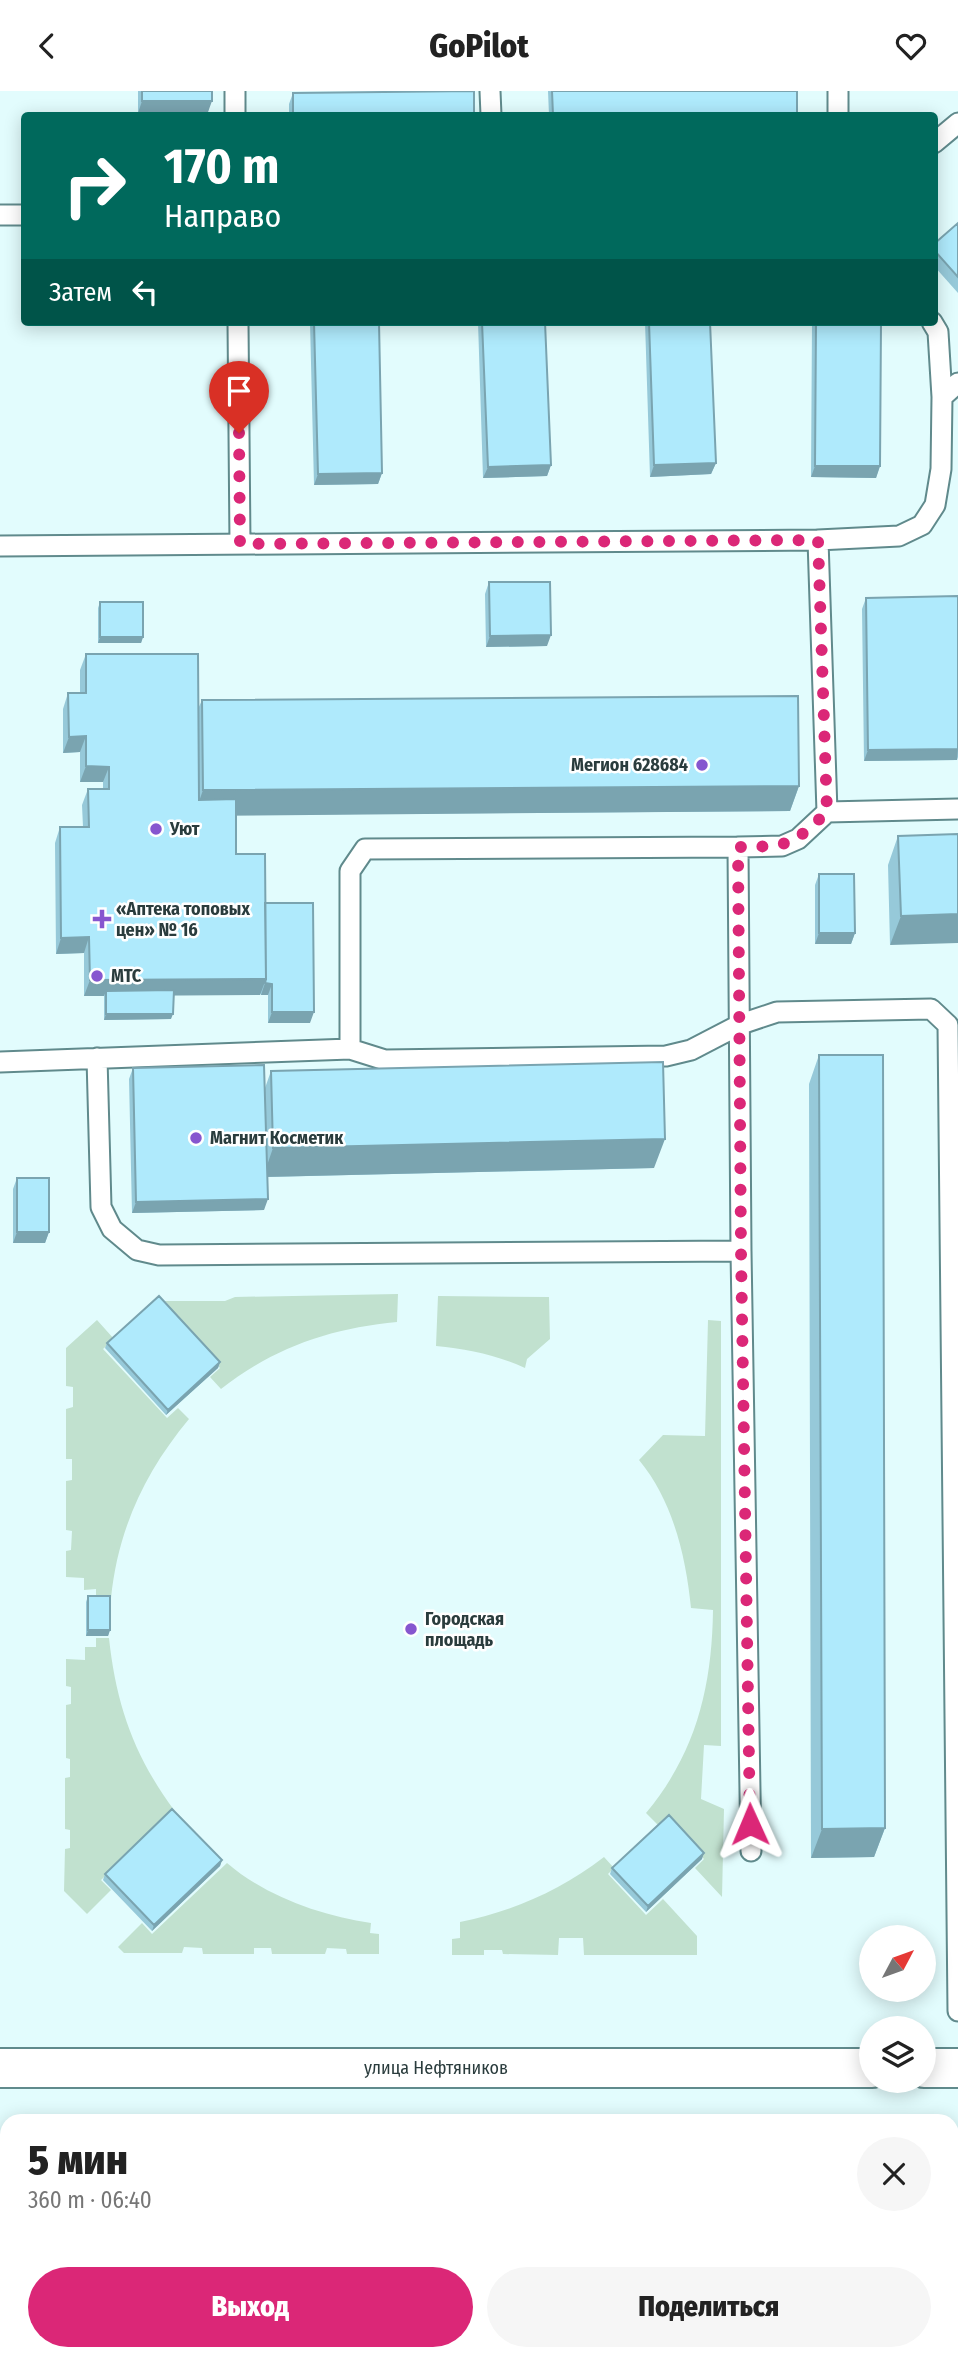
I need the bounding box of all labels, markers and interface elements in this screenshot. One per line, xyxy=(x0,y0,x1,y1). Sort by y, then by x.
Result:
icon: back xyxy=(28,27,66,65)
text: GoPilot xyxy=(429,27,529,65)
icon: heart xyxy=(892,27,930,65)
text: 170 m xyxy=(164,137,280,196)
icon: right xyxy=(49,140,140,231)
text: Направо xyxy=(164,197,281,235)
icon: left xyxy=(126,273,164,311)
text: Затем xyxy=(49,277,112,308)
pin xyxy=(209,361,269,433)
icon: arrive xyxy=(220,372,258,410)
place label: Мегион 628684 xyxy=(571,754,688,776)
marker: Мегион 628684 xyxy=(694,757,710,773)
place label: Уют xyxy=(169,818,200,840)
marker: Уют xyxy=(148,821,164,837)
place label: «Аптека топовых цен» № 16 xyxy=(116,898,250,941)
marker: «Аптека топовых цен» № 16 xyxy=(94,911,110,927)
place label: МТС xyxy=(111,965,142,987)
marker: МТС xyxy=(89,968,105,984)
place label: Магнит Косметик xyxy=(210,1127,344,1149)
marker: Магнит Косметик xyxy=(188,1130,204,1146)
place label: Городская площадь xyxy=(425,1608,504,1651)
marker: Городская площадь xyxy=(403,1621,419,1637)
position arrow xyxy=(713,1787,787,1861)
north arrow xyxy=(859,1925,936,2002)
map controls xyxy=(859,1925,936,2093)
button: layers xyxy=(859,2016,936,2093)
street label: улица Нефтяников xyxy=(364,2057,508,2079)
text: 5 мин xyxy=(28,2135,128,2185)
button: close xyxy=(857,2137,931,2211)
text: 360 m · 06:40 xyxy=(28,2186,152,2214)
button: Выход xyxy=(28,2267,473,2347)
button: Поделиться xyxy=(487,2267,931,2347)

